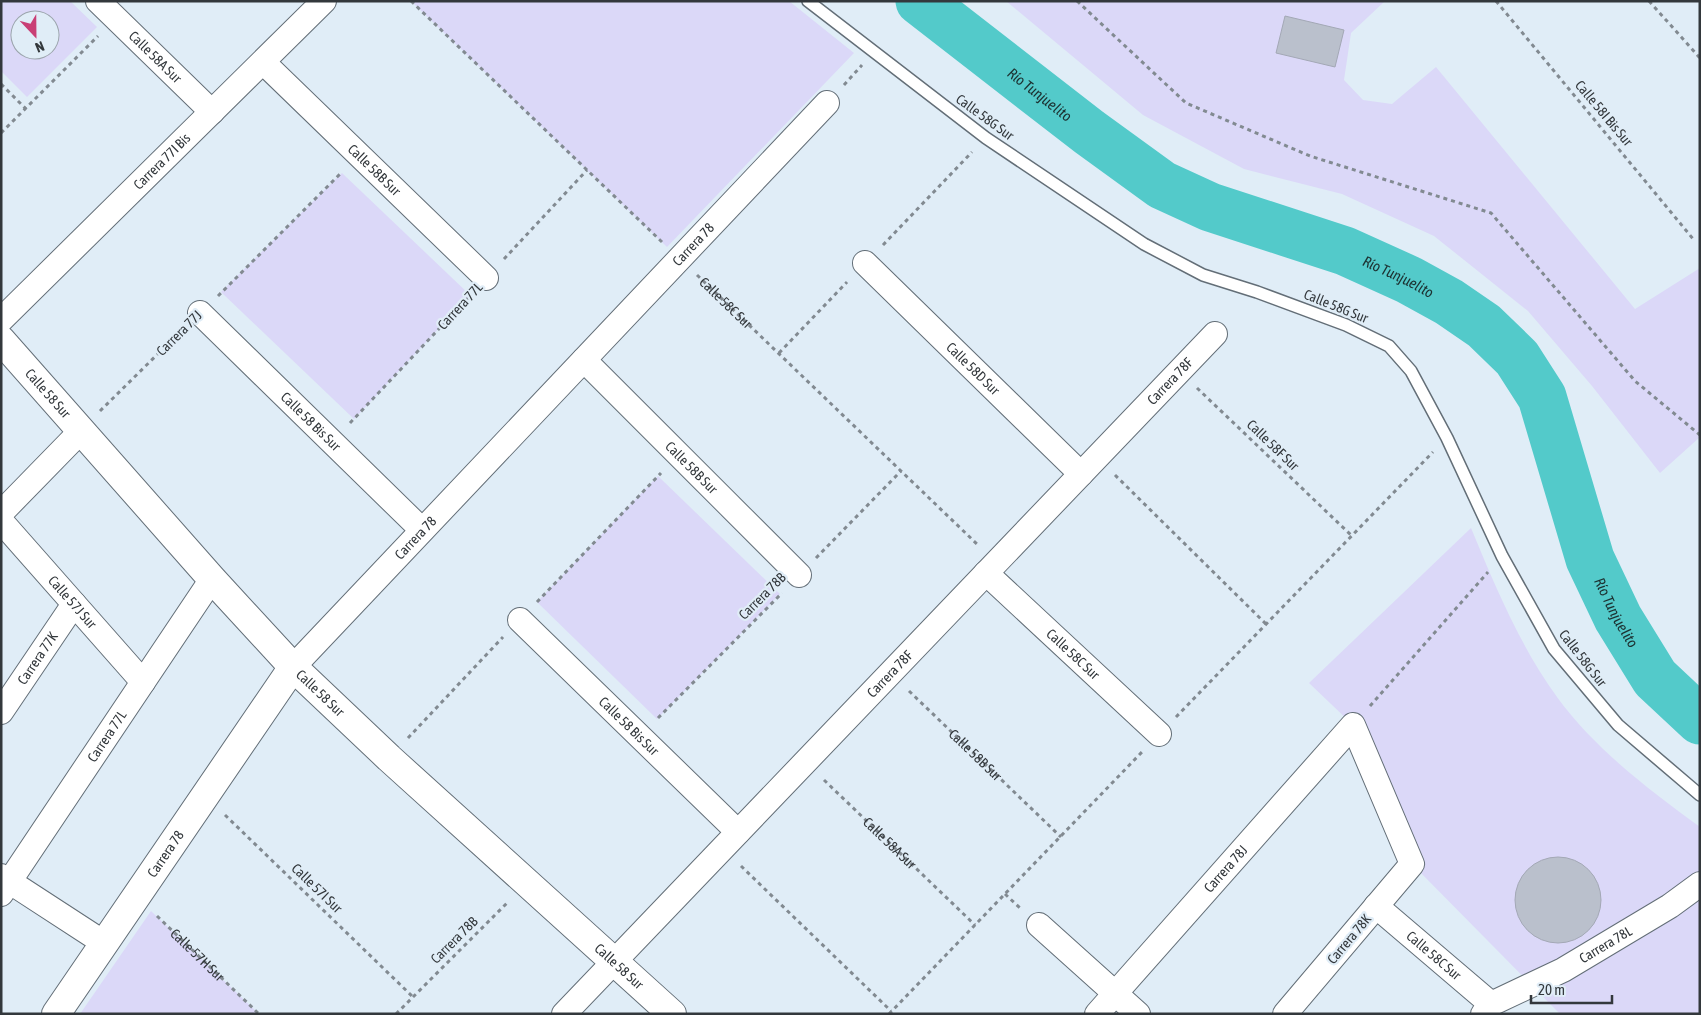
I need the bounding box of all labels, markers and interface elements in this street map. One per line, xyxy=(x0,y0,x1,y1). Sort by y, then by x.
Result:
north arrow xyxy=(10,10,60,60)
street label: Calle 58A Sur xyxy=(126,28,186,87)
text: N xyxy=(33,38,47,56)
water label: Río Tunjuelito xyxy=(1005,64,1076,124)
street label: Calle 58I Bis Sur xyxy=(1572,77,1637,150)
street label: Calle 58G Sur xyxy=(953,91,1018,144)
street label: Carrera 77I Bis xyxy=(130,130,194,193)
street label: Calle 58B Sur xyxy=(345,141,405,199)
street label: Carrera 78 xyxy=(669,219,717,269)
water label: Río Tunjuelito xyxy=(1360,252,1437,301)
street label: Calle 58C Sur xyxy=(696,274,756,332)
street label: Carrera 77L xyxy=(434,279,486,333)
street label: Calle 58G Sur xyxy=(1302,286,1371,326)
street label: Carrera 77J xyxy=(153,307,205,359)
street label: Calle 58D Sur xyxy=(943,339,1004,399)
street label: Carrera 78F xyxy=(1144,354,1196,408)
street label: Calle 58 Sur xyxy=(22,365,75,422)
street label: Calle 58 Bis Sur xyxy=(278,389,345,455)
street label: Calle 58F Sur xyxy=(1244,416,1303,474)
street label: Calle 58B Sur xyxy=(662,438,721,497)
street label: Carrera 78 xyxy=(391,513,440,562)
street label: Carrera 78B xyxy=(735,569,789,623)
street label: Calle 57J Sur xyxy=(45,572,100,632)
water label: Río Tunjuelito xyxy=(1591,575,1642,650)
street label: Calle 58C Sur xyxy=(1043,626,1104,683)
street label: Calle 58G Sur xyxy=(1556,626,1611,690)
street label: Carrera 77K xyxy=(14,629,61,687)
street label: Carrera 78F xyxy=(864,647,916,700)
street label: Calle 58 Sur xyxy=(293,666,348,720)
street label: Calle 58 Bis Sur xyxy=(596,693,663,759)
street label: Carrera 77L xyxy=(84,707,130,765)
street label: Calle 58B Sur xyxy=(946,726,1006,784)
street label: Calle 58A Sur xyxy=(860,814,920,873)
street label: Carrera 78 xyxy=(144,827,187,880)
street label: Carrera 78J xyxy=(1201,842,1251,896)
street label: Calle 57I Sur xyxy=(288,860,346,917)
street label: Carrera 78K xyxy=(1324,911,1374,967)
street label: Carrera 78B xyxy=(427,913,481,967)
street label: Carrera 78L xyxy=(1576,922,1635,966)
street label: Calle 57H Sur xyxy=(167,925,228,985)
street label: Calle 58C Sur xyxy=(1403,928,1465,984)
street label: Calle 58 Sur xyxy=(591,940,647,993)
scale bar xyxy=(1531,972,1612,1004)
text: 20 m xyxy=(1538,981,1565,998)

